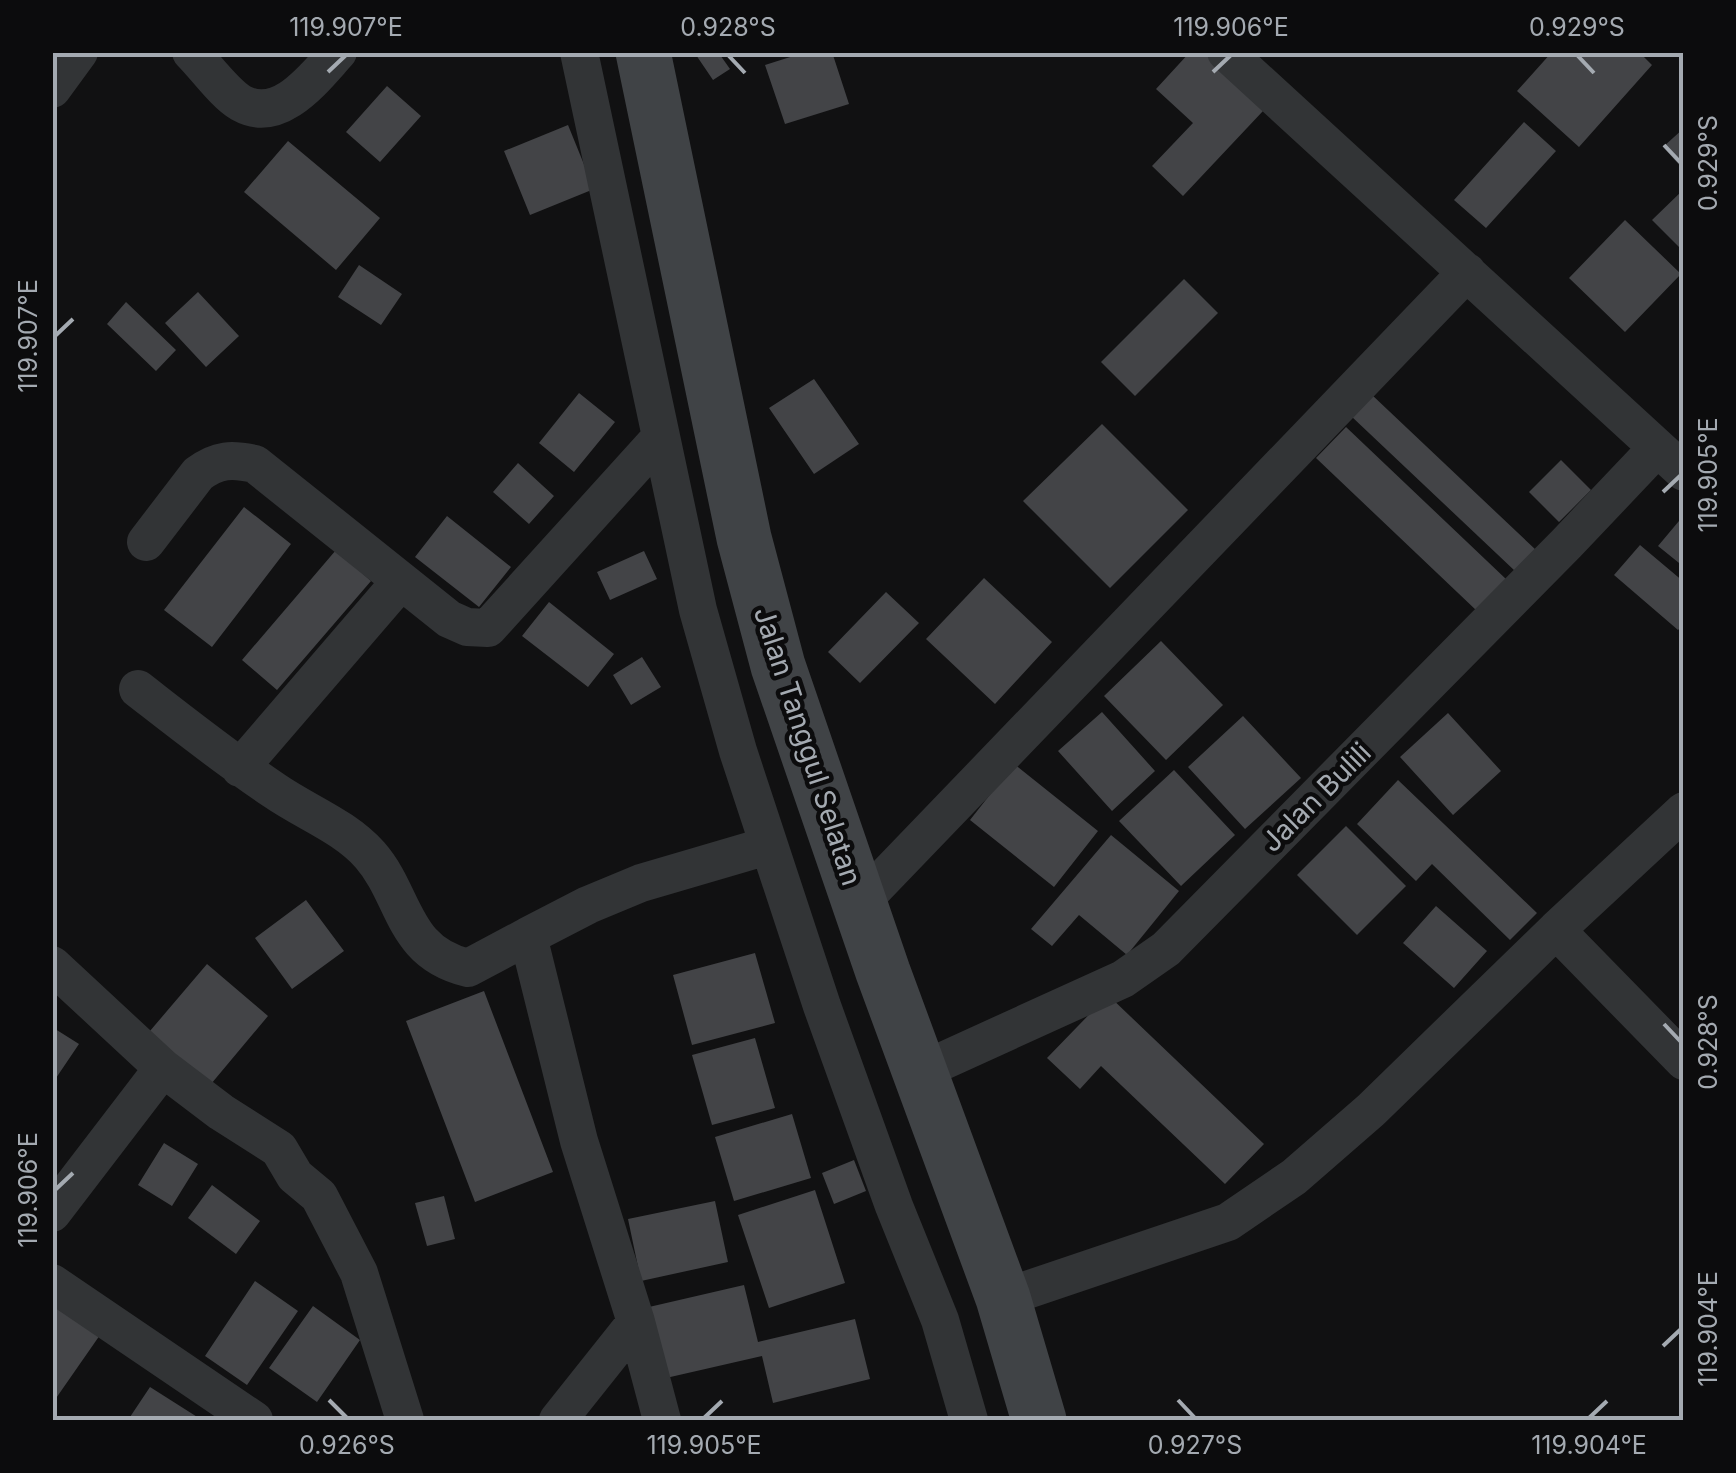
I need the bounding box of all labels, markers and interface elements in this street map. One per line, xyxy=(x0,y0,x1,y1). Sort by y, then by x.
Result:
text: 119.907°E xyxy=(289,12,403,42)
text: 0.928°S xyxy=(680,12,776,42)
text: 119.906°E xyxy=(1173,12,1289,42)
text: 0.929°S xyxy=(1529,12,1625,42)
text: 0.929°S xyxy=(1693,115,1723,211)
text: 119.907°E xyxy=(13,279,43,393)
text: 119.905°E xyxy=(1693,417,1723,533)
street label: Jalan Tanggul Selatan xyxy=(747,602,869,890)
street label: Jalan Bulili xyxy=(1254,735,1378,859)
text: 0.928°S xyxy=(1693,994,1723,1090)
text: 119.906°E xyxy=(13,1132,43,1248)
text: 119.904°E xyxy=(1693,1271,1723,1387)
text: 0.926°S xyxy=(299,1430,395,1460)
text: 119.905°E xyxy=(646,1430,762,1460)
text: 0.927°S xyxy=(1148,1430,1242,1460)
text: 119.904°E xyxy=(1531,1430,1647,1460)

